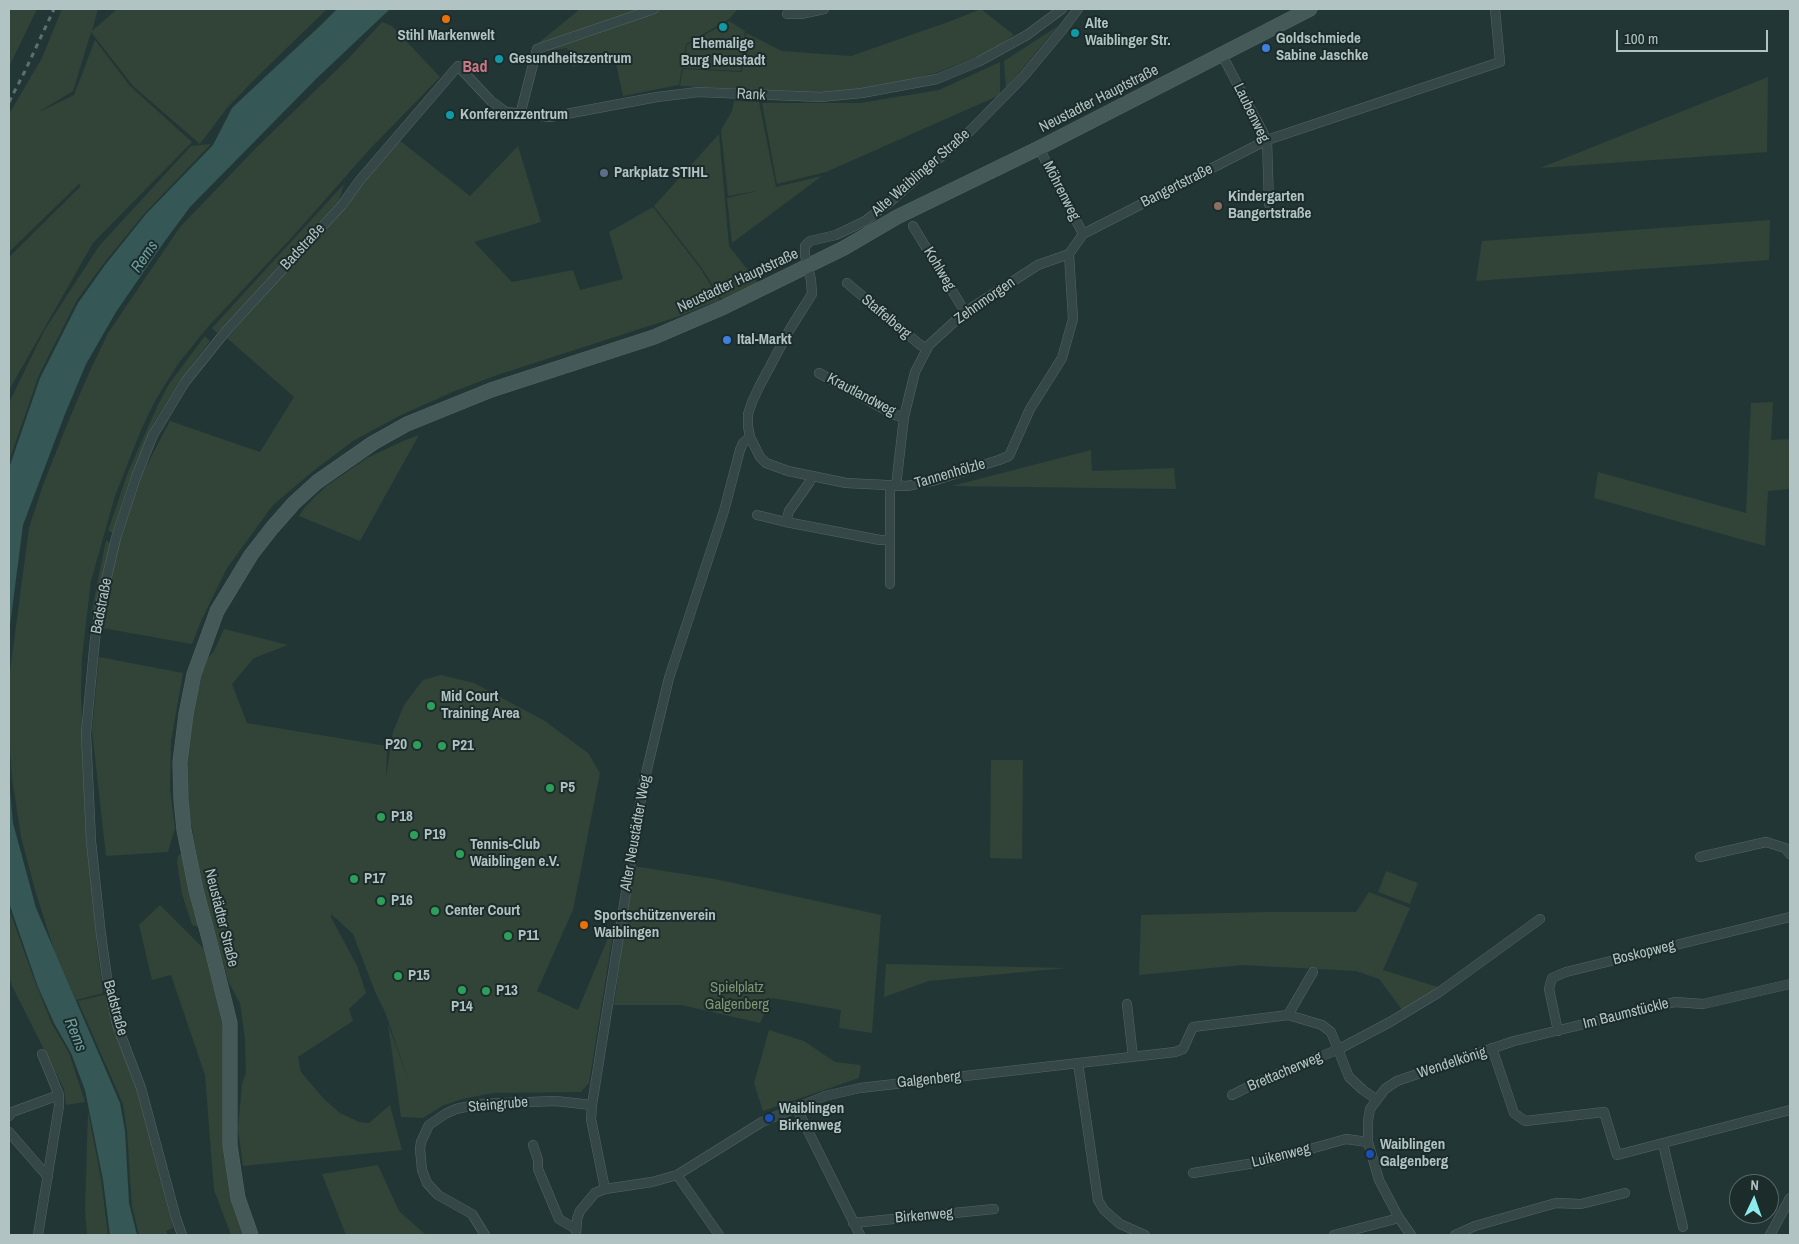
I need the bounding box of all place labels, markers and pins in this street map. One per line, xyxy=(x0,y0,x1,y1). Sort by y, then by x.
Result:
marker: Stihl Markenwelt xyxy=(440,13,452,25)
place label: Alte Waiblinger Str. xyxy=(1085,15,1171,50)
marker: Ehemalige Burg Neustadt xyxy=(717,21,729,33)
place label: Stihl Markenwelt xyxy=(397,27,495,45)
marker: Alte Waiblinger Str. xyxy=(1069,27,1081,39)
place label: Goldschmiede Sabine Jaschke xyxy=(1276,30,1368,65)
place label: Ehemalige Burg Neustadt xyxy=(681,35,765,70)
marker: Goldschmiede Sabine Jaschke xyxy=(1260,42,1272,54)
place label: Gesundheitszentrum xyxy=(509,50,631,68)
marker: Gesundheitszentrum xyxy=(493,53,505,65)
place label: Konferenzzentrum xyxy=(460,106,568,124)
marker: Konferenzzentrum xyxy=(444,109,456,121)
place label: Parkplatz STIHL xyxy=(614,164,708,182)
marker: Parkplatz STIHL xyxy=(598,167,610,179)
place label: Kindergarten Bangertstraße xyxy=(1228,188,1311,223)
marker: Kindergarten Bangertstraße xyxy=(1212,200,1224,212)
place label: Ital-Markt xyxy=(737,331,792,349)
marker: Ital-Markt xyxy=(721,334,733,346)
place label: Mid Court Training Area xyxy=(441,688,520,723)
marker: Mid Court Training Area xyxy=(425,700,437,712)
place label: P20 xyxy=(385,736,407,754)
place label: P21 xyxy=(452,737,474,755)
marker: P20 xyxy=(411,739,423,751)
marker: P21 xyxy=(436,740,448,752)
place label: P5 xyxy=(560,779,575,797)
marker: P5 xyxy=(544,782,556,794)
place label: P18 xyxy=(391,808,413,826)
marker: P18 xyxy=(375,811,387,823)
place label: P19 xyxy=(424,826,446,844)
marker: P19 xyxy=(408,829,420,841)
place label: Tennis-Club Waiblingen e.V. xyxy=(470,836,559,871)
marker: Tennis-Club Waiblingen e.V. xyxy=(454,848,466,860)
place label: P17 xyxy=(364,870,386,888)
marker: P17 xyxy=(348,873,360,885)
place label: P16 xyxy=(391,892,413,910)
marker: P16 xyxy=(375,895,387,907)
place label: Center Court xyxy=(445,902,520,920)
marker: Center Court xyxy=(429,905,441,917)
place label: Sportschützenverein Waiblingen xyxy=(594,907,716,942)
marker: Sportschützenverein Waiblingen xyxy=(578,919,590,931)
place label: P11 xyxy=(518,927,539,945)
marker: P11 xyxy=(502,930,514,942)
place label: P15 xyxy=(408,967,430,985)
marker: P15 xyxy=(392,970,404,982)
place label: P13 xyxy=(496,982,518,1000)
marker: P14 xyxy=(456,984,468,996)
marker: P13 xyxy=(480,985,492,997)
place label: P14 xyxy=(451,998,473,1016)
place label: Waiblingen Birkenweg xyxy=(779,1100,844,1135)
marker: Waiblingen Birkenweg xyxy=(763,1112,775,1124)
place label: Waiblingen Galgenberg xyxy=(1380,1136,1448,1171)
marker: Waiblingen Galgenberg xyxy=(1364,1148,1376,1160)

